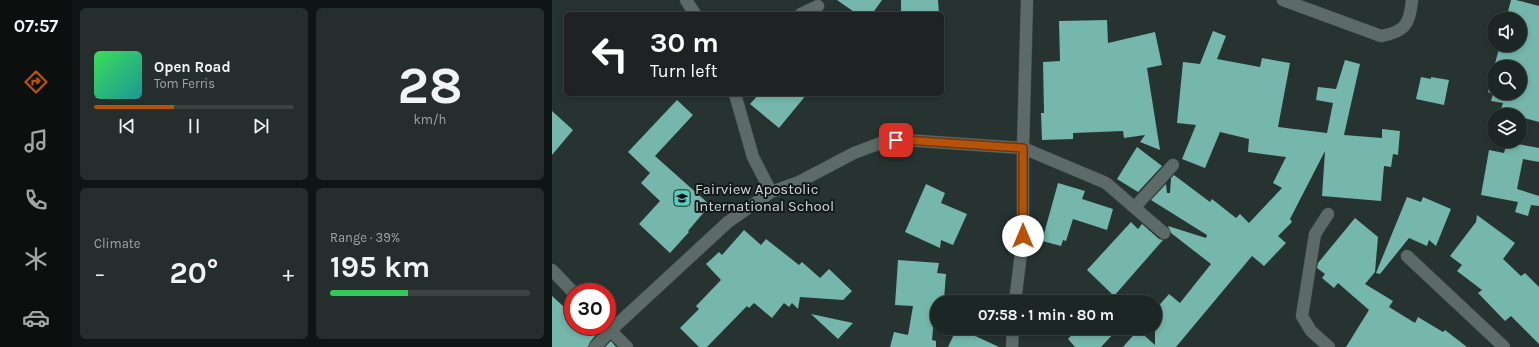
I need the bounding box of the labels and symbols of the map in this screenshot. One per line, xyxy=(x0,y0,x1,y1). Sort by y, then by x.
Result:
pin xyxy=(879,123,913,157)
place label: Fairview Apostolic International School xyxy=(695,180,834,215)
school or university icon: Fairview Apostolic International School xyxy=(672,188,692,208)
position arrow xyxy=(1002,215,1044,257)
speed limit sign: 30 xyxy=(564,283,616,335)

